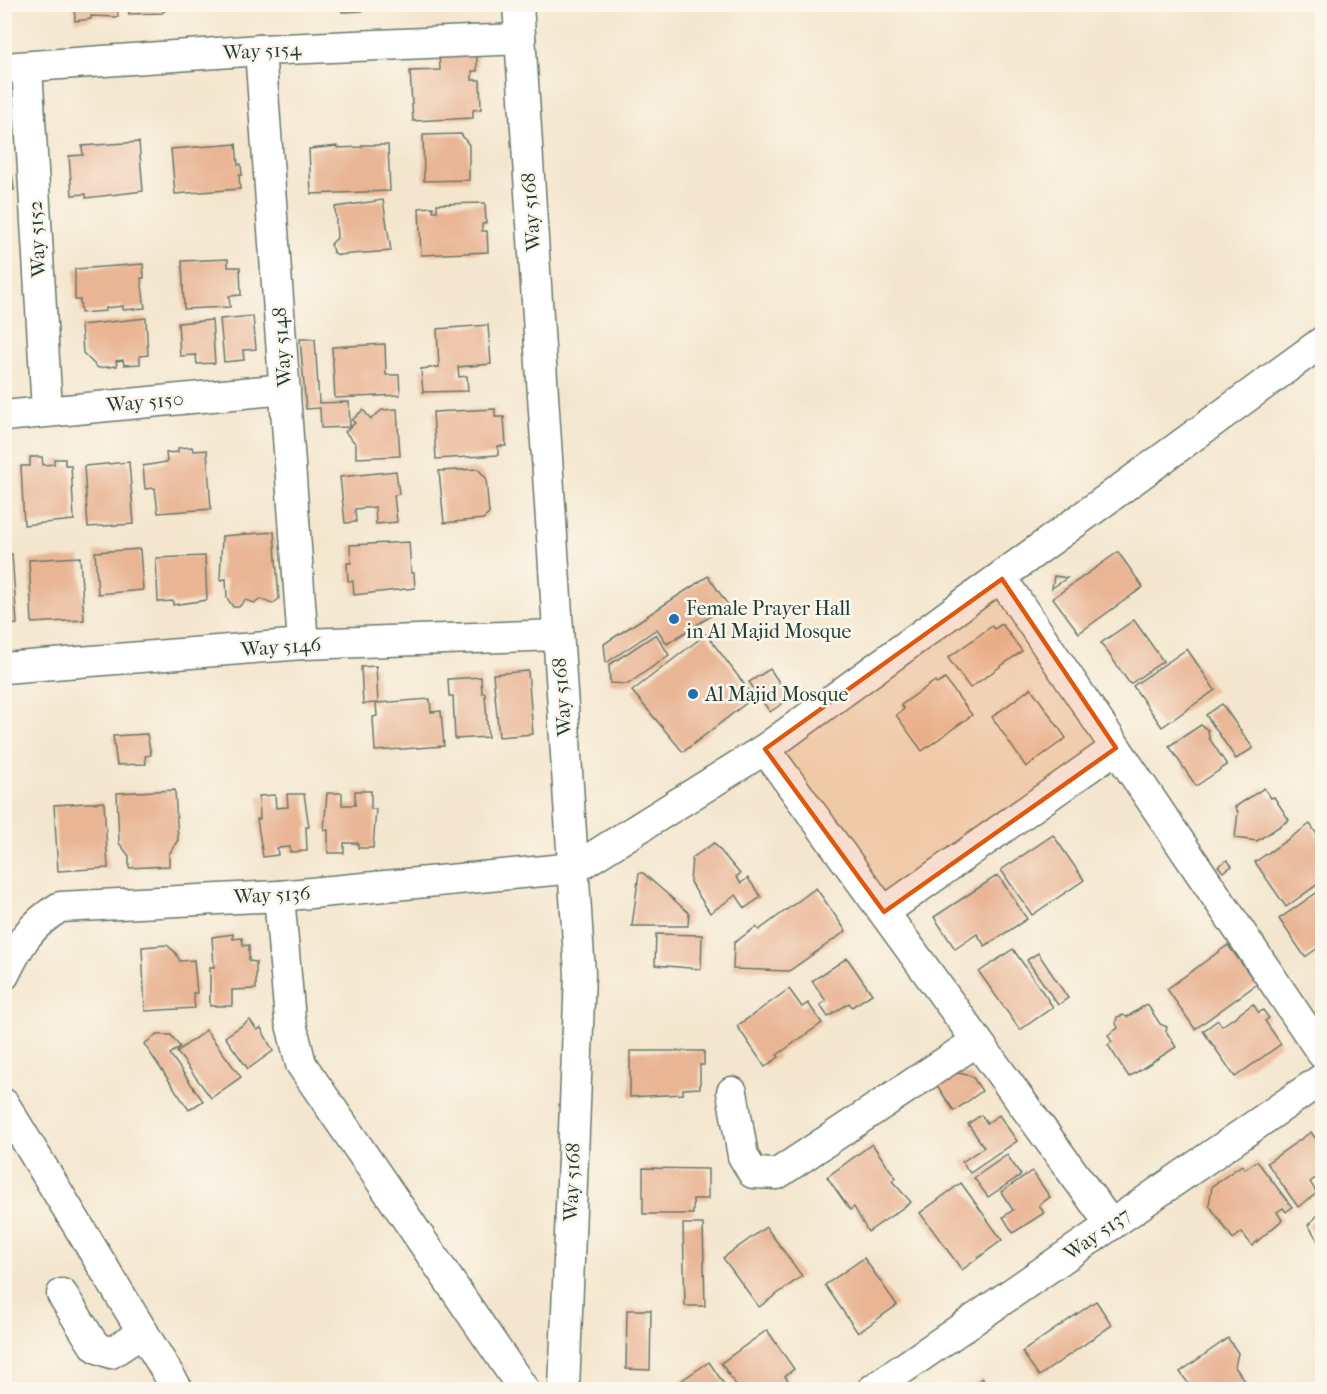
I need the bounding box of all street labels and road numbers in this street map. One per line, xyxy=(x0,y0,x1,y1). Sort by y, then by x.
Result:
street label: Way 5154 xyxy=(221,37,303,65)
street label: Way 5168 xyxy=(517,172,545,253)
street label: Way 5152 xyxy=(24,200,51,279)
street label: Way 5148 xyxy=(268,306,296,389)
street label: Way 5150 xyxy=(104,387,185,417)
street label: Way 5146 xyxy=(239,633,322,661)
street label: Way 5168 xyxy=(548,657,576,738)
street label: Way 5136 xyxy=(232,881,311,909)
street label: Way 5168 xyxy=(559,1142,585,1223)
street label: Way 5137 xyxy=(1059,1203,1135,1266)

